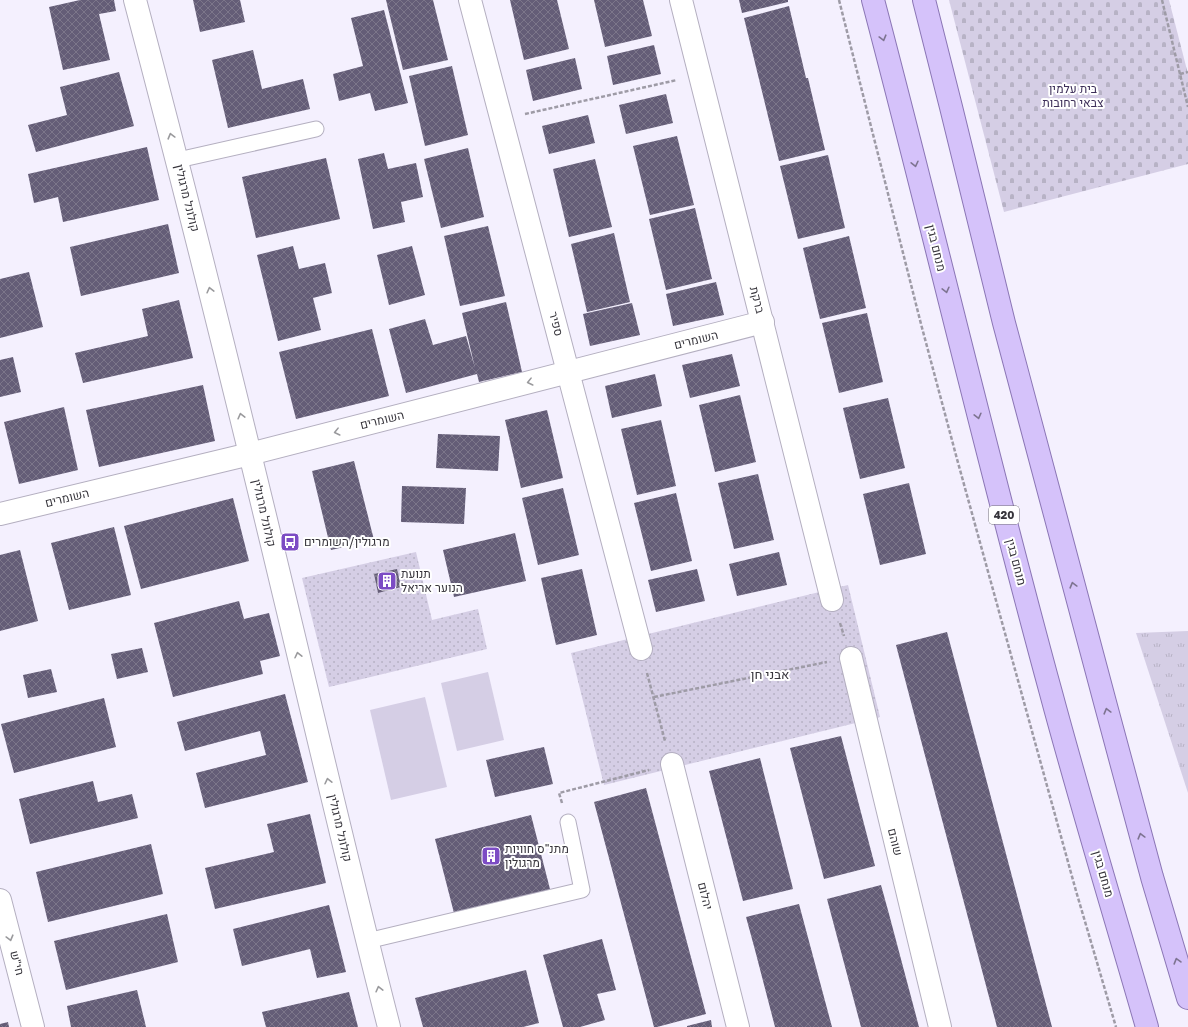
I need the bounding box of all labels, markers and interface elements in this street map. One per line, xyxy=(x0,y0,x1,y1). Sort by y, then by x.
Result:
one-way arrow xyxy=(878,34,887,41)
park label: בית עלמין צבאי רחובות xyxy=(1042,81,1104,110)
one-way arrow xyxy=(168,133,176,140)
one-way arrow xyxy=(910,160,919,167)
street label: קולונל מרגולין xyxy=(172,163,203,233)
street label: מנחם בגין xyxy=(923,223,950,273)
street label: ברקת xyxy=(747,285,768,316)
one-way arrow xyxy=(206,286,214,293)
one-way arrow xyxy=(942,287,950,293)
street label: ספיר xyxy=(546,310,567,338)
street label: השומרים xyxy=(672,327,719,352)
one-way arrow xyxy=(527,378,534,386)
street label: השומרים xyxy=(358,407,405,432)
one-way arrow xyxy=(237,413,245,419)
one-way arrow xyxy=(974,413,982,419)
one-way arrow xyxy=(333,427,340,435)
street label: קולונל מרגולין xyxy=(249,478,280,548)
street label: השומרים xyxy=(43,485,90,510)
road number: 420 xyxy=(989,506,1019,524)
bus stop icon: מרגולין/השומרים xyxy=(279,531,301,553)
place label: מרגולין/השומרים xyxy=(304,534,390,549)
street label: מנחם בגין xyxy=(1003,537,1030,587)
place label: תנועת הנוער אריאל xyxy=(401,566,463,595)
building icon: תנועת הנוער אריאל xyxy=(376,570,398,592)
one-way arrow xyxy=(1070,582,1078,588)
one-way arrow xyxy=(295,652,303,658)
district label: אבני חן xyxy=(751,666,789,682)
one-way arrow xyxy=(1103,707,1112,714)
one-way arrow xyxy=(325,778,333,784)
street label: קולונל מרגולין xyxy=(325,793,356,863)
street label: שוהם xyxy=(885,827,906,857)
one-way arrow xyxy=(1137,833,1146,840)
place label: מתנ"ס חוויות מרגולין xyxy=(505,841,569,870)
building icon: מתנ"ס חוויות מרגולין xyxy=(480,845,502,867)
street label: מנחם בגין xyxy=(1090,849,1117,899)
street label: יהלום xyxy=(695,880,716,911)
one-way arrow xyxy=(5,934,14,941)
street label: חי"ש xyxy=(7,949,28,977)
one-way arrow xyxy=(1173,958,1182,965)
one-way arrow xyxy=(375,986,384,993)

